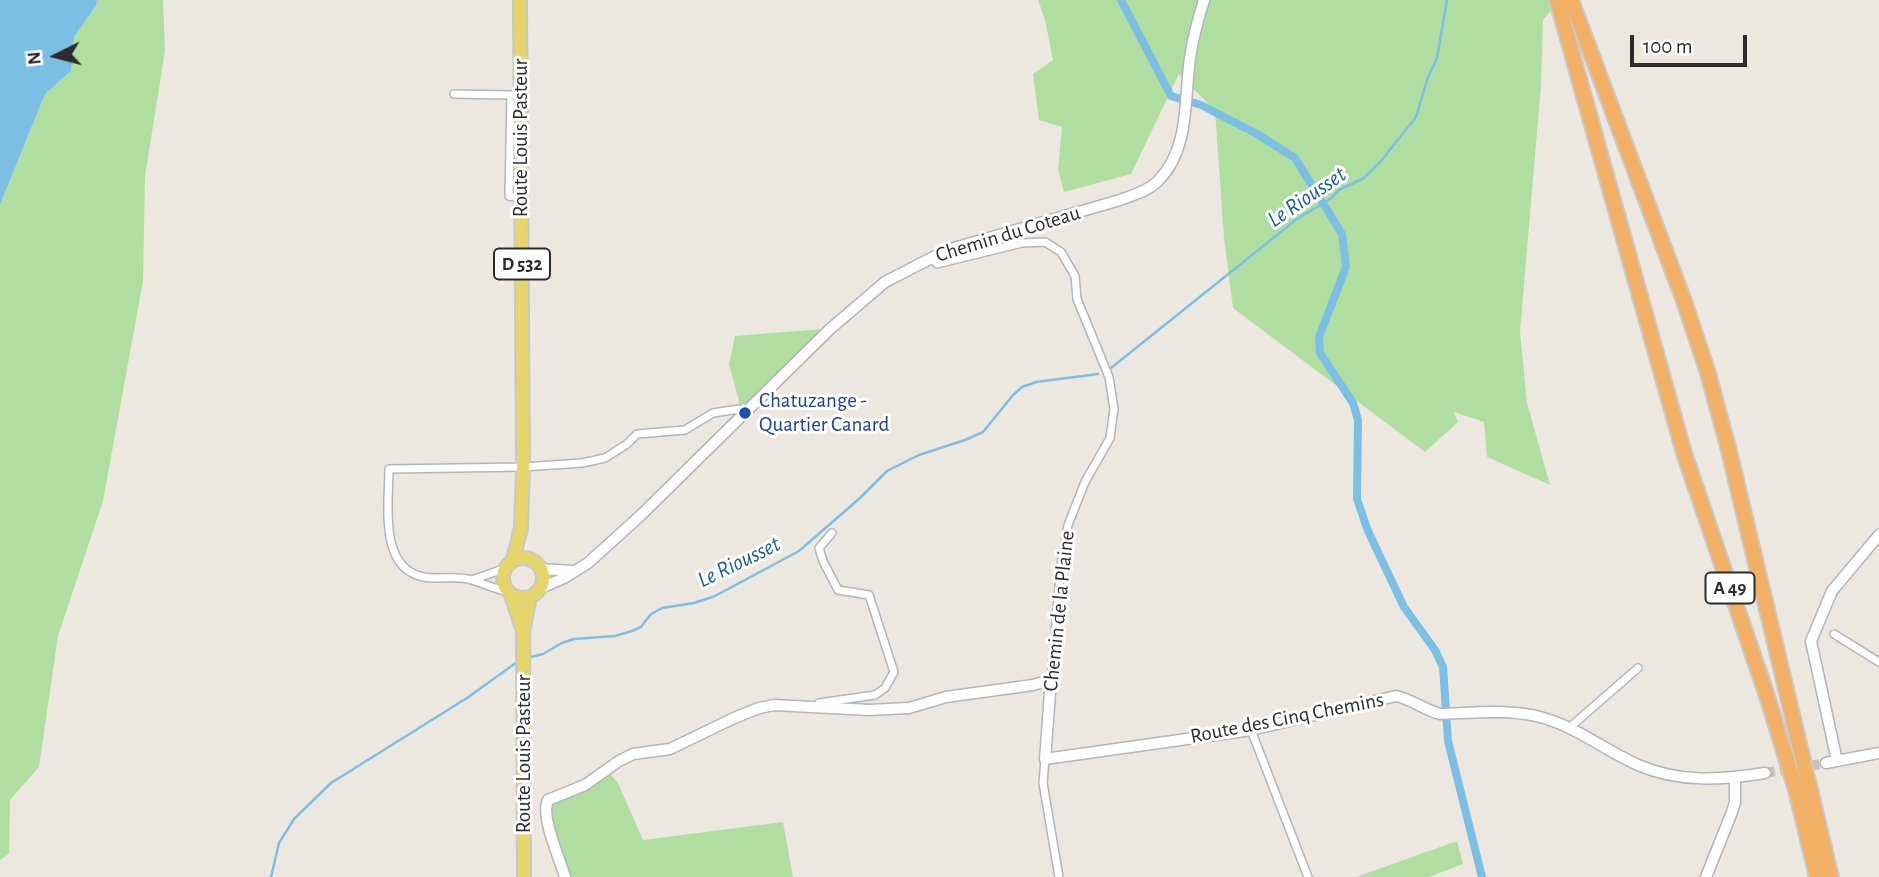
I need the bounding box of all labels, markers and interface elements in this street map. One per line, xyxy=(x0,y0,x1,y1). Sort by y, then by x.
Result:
north arrow xyxy=(21,21,91,91)
scale bar xyxy=(1634,21,1751,65)
text: 100 m xyxy=(1643,36,1693,57)
text: N xyxy=(24,51,45,66)
street label: Route Louis Pasteur xyxy=(508,59,534,217)
water label: Le Riousset xyxy=(1262,161,1352,233)
street label: Chemin du Coteau xyxy=(933,200,1083,268)
road number: D 532 xyxy=(494,248,550,280)
place label: Chatuzange - Quartier Canard xyxy=(759,388,889,438)
marker: Chatuzange - Quartier Canard xyxy=(737,405,753,421)
street label: Chemin de la Plaine xyxy=(1038,529,1080,693)
water label: Le Riousset xyxy=(693,530,785,594)
road number: A 49 xyxy=(1706,572,1754,604)
street label: Route Louis Pasteur xyxy=(511,675,537,833)
street label: Route des Cinq Chemins xyxy=(1188,687,1386,749)

